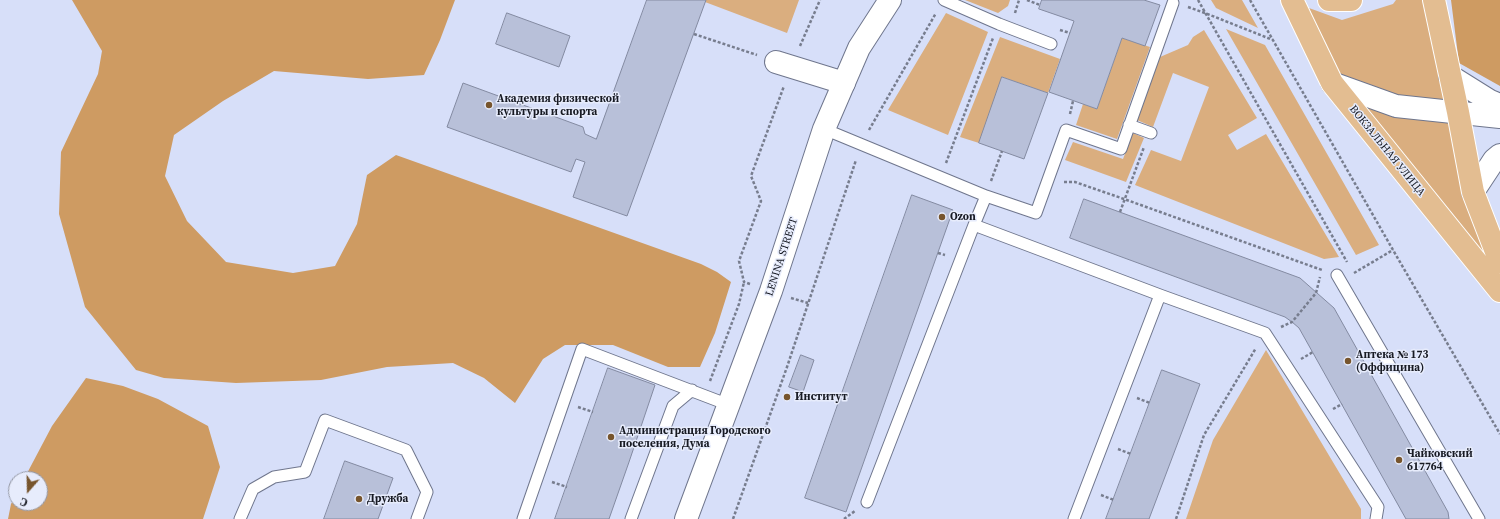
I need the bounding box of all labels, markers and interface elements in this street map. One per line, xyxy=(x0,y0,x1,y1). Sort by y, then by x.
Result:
place label: Академия физической культуры и спорта xyxy=(497,92,619,118)
marker: Академия физической культуры и спорта xyxy=(484,100,494,110)
street label: ВОКЗАЛЬНАЯ УЛИЦА xyxy=(1346,103,1428,199)
place label: Ozon xyxy=(950,210,976,224)
marker: Ozon xyxy=(937,212,947,222)
street label: LENINA STREET xyxy=(763,216,801,298)
place label: Аптека № 173 (Оффицина) xyxy=(1356,348,1428,374)
marker: Аптека № 173 (Оффицина) xyxy=(1343,356,1353,366)
place label: Институт xyxy=(795,390,848,404)
marker: Институт xyxy=(782,392,792,402)
place label: Администрация Городского поселения, Дума xyxy=(619,424,771,450)
marker: Администрация Городского поселения, Дума xyxy=(606,432,616,442)
place label: Чайковский 617764 xyxy=(1407,447,1473,473)
marker: Чайковский 617764 xyxy=(1394,455,1404,465)
north arrow xyxy=(8,471,48,511)
place label: Дружба xyxy=(367,492,408,506)
text: С xyxy=(18,494,30,510)
marker: Дружба xyxy=(354,494,364,504)

